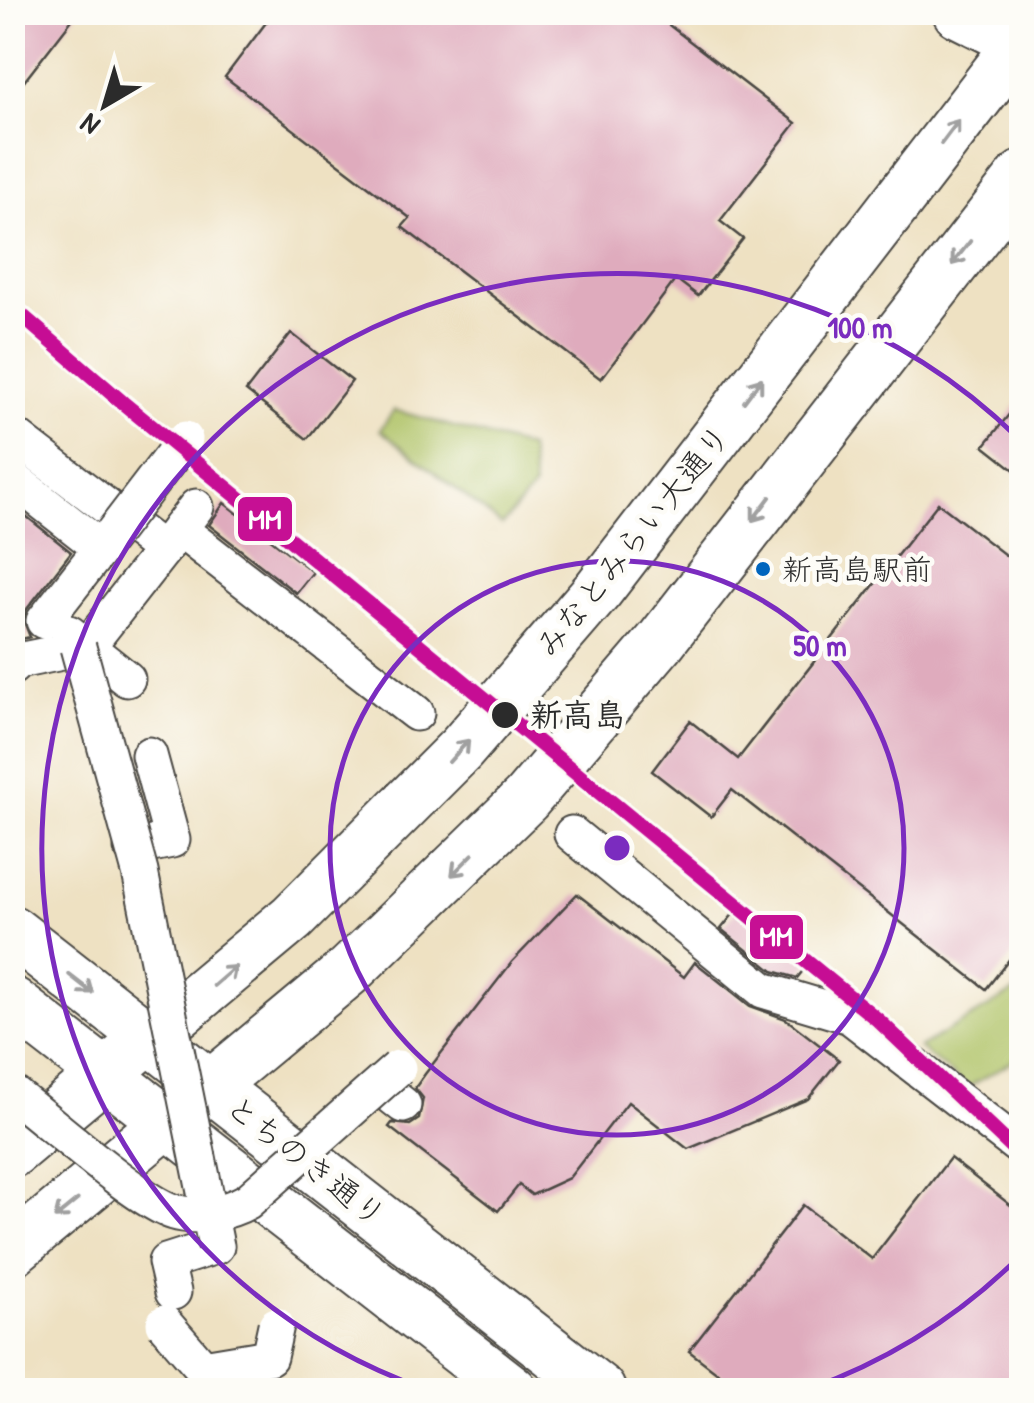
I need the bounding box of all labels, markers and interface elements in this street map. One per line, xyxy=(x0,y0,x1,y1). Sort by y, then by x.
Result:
north arrow xyxy=(55,55,155,155)
text: N xyxy=(72,105,107,144)
one-way arrow xyxy=(940,119,961,146)
one-way arrow xyxy=(951,239,972,266)
text: 100 m xyxy=(827,307,893,347)
one-way arrow xyxy=(742,377,763,404)
street label: みなとみらい大通り xyxy=(525,415,740,666)
line badge: MM xyxy=(236,495,294,543)
one-way arrow xyxy=(751,495,772,522)
text: MM xyxy=(248,500,282,538)
place label: 新高島駅前 xyxy=(782,549,932,589)
marker: 新高島駅前 xyxy=(753,559,773,579)
text: 50 m xyxy=(793,625,847,665)
place label: 新高島 xyxy=(530,693,626,736)
marker: 新高島 xyxy=(489,699,521,731)
one-way arrow xyxy=(448,739,471,764)
centre of rings xyxy=(599,830,635,866)
one-way arrow xyxy=(451,852,475,876)
line badge: MM xyxy=(748,913,805,961)
text: MM xyxy=(759,917,793,955)
one-way arrow xyxy=(212,964,237,987)
one-way arrow xyxy=(67,973,94,994)
street label: とちのき通り xyxy=(217,1085,395,1237)
one-way arrow xyxy=(53,1198,79,1220)

